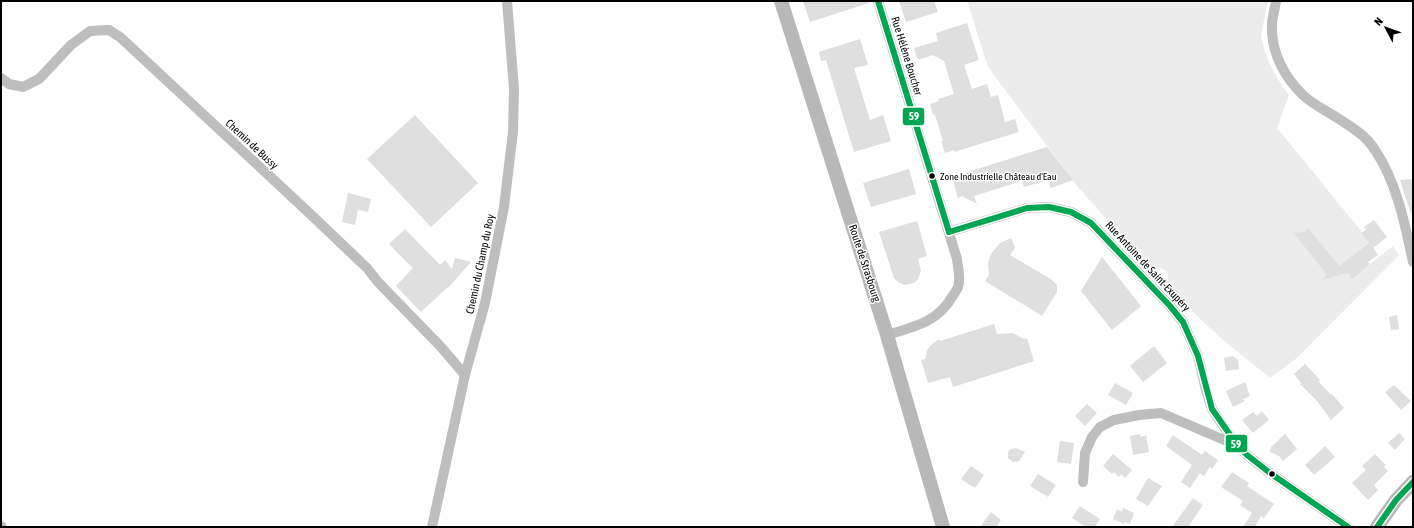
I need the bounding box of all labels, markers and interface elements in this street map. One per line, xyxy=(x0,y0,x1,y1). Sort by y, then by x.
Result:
north arrow xyxy=(1366,8,1406,48)
street label: Rue Hélène Boucher xyxy=(889,15,925,98)
text: N xyxy=(1372,15,1385,28)
line badge: 59 xyxy=(902,107,925,126)
text: 59 xyxy=(909,110,919,122)
street label: Chemin de Bussy xyxy=(223,117,281,172)
marker: Zone Industrielle Château d'Eau xyxy=(927,171,937,181)
place label: Zone Industrielle Château d'Eau xyxy=(940,171,1057,182)
street label: Chemin du Champ du Roy xyxy=(464,213,497,315)
street label: Rue Antoine de Saint-Exupéry xyxy=(1103,219,1193,314)
street label: Route de Strasbourg xyxy=(847,223,883,303)
line badge: 59 xyxy=(1225,434,1248,453)
text: 59 xyxy=(1231,438,1241,450)
unlabelled marker xyxy=(1267,469,1277,479)

